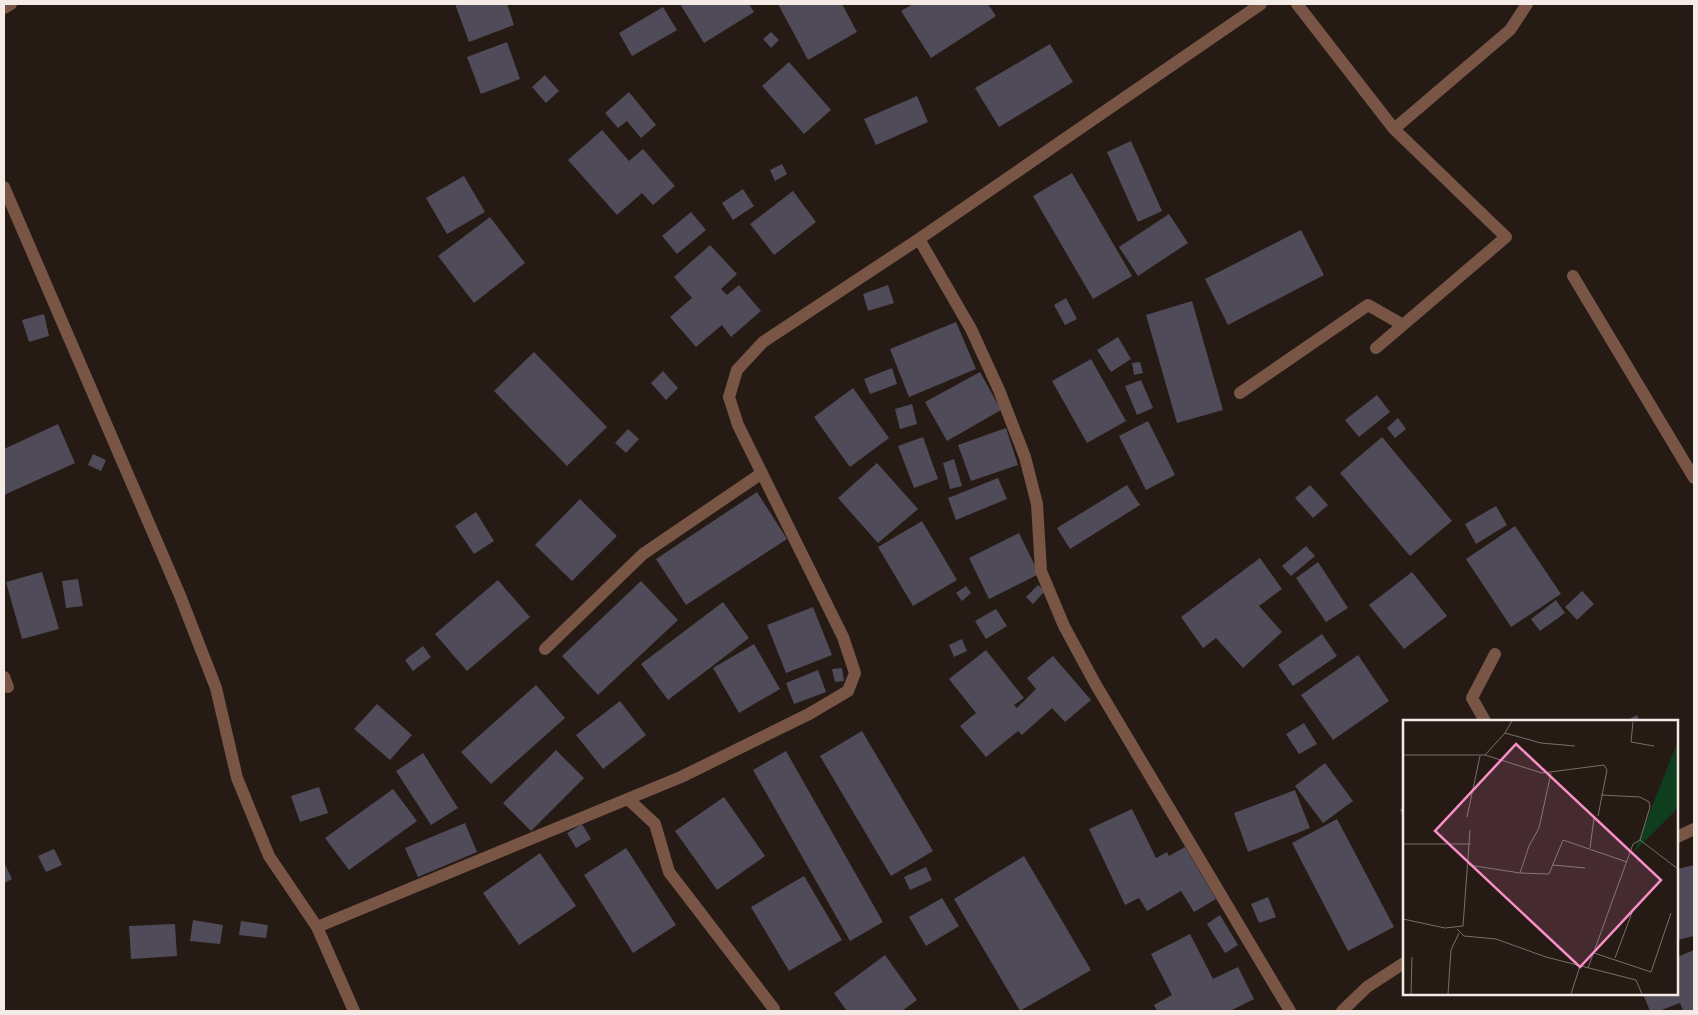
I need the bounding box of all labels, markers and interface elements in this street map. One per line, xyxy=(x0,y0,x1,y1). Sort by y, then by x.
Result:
inset map xyxy=(1403,720,1678,995)

